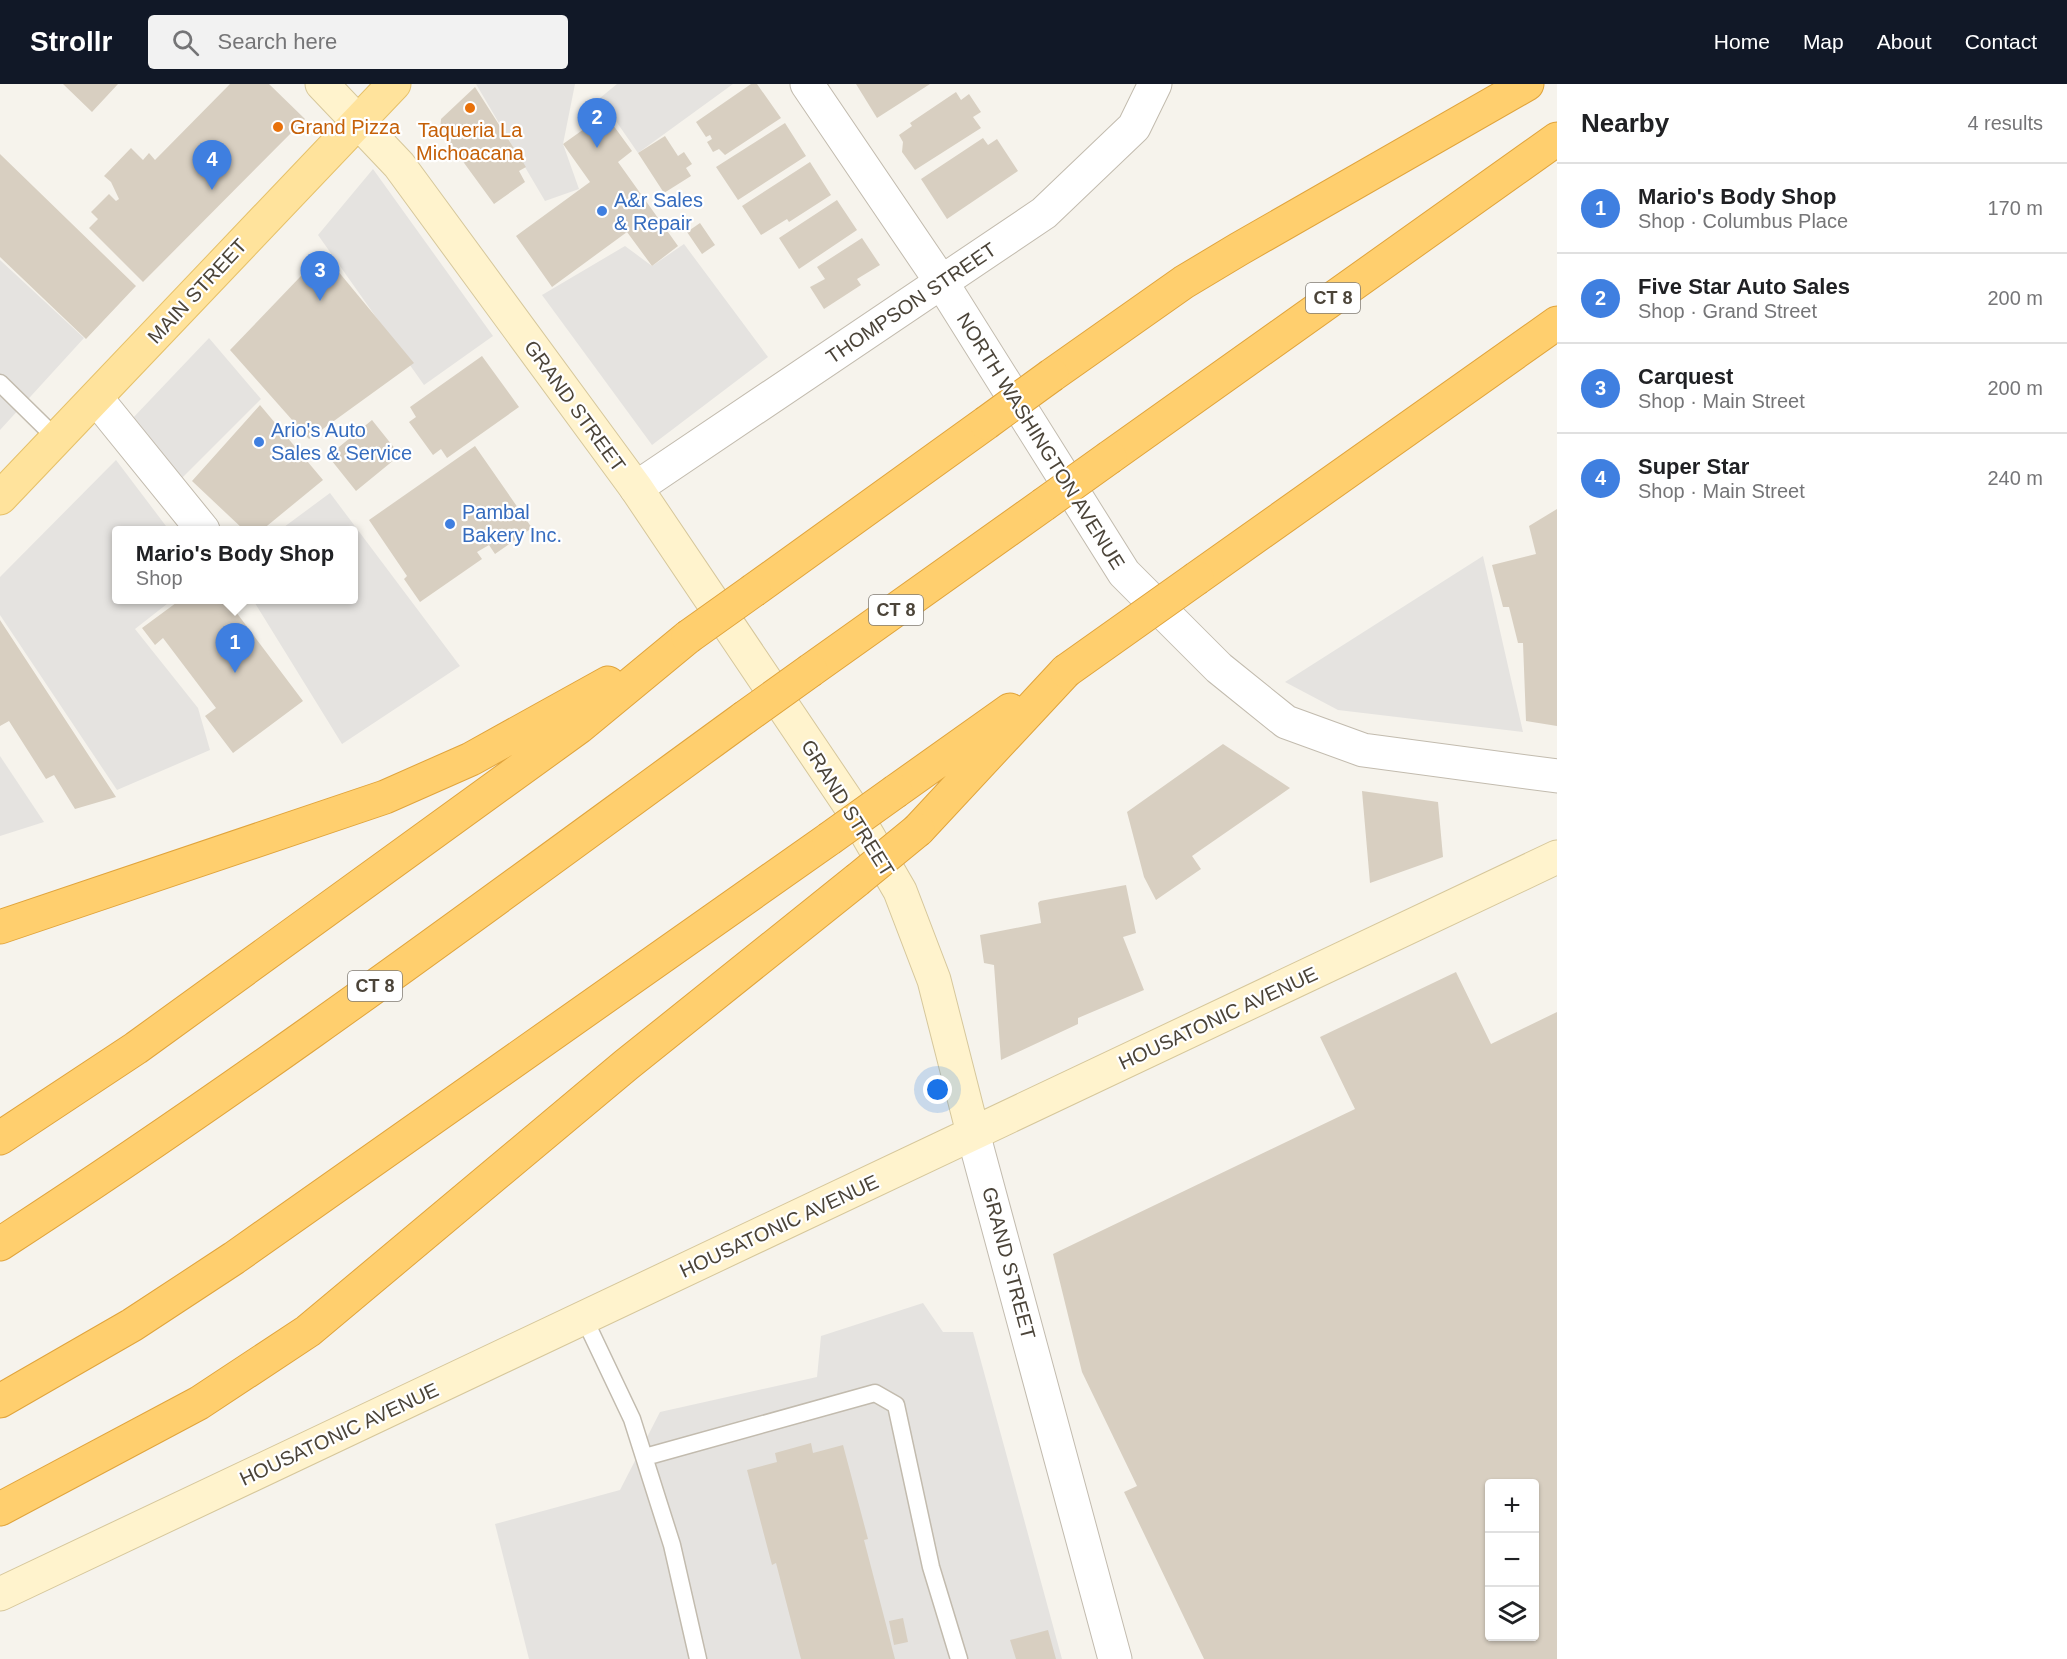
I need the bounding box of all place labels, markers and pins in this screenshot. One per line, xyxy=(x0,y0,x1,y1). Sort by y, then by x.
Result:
pin: 2 xyxy=(578,98,616,148)
marker: Taqueria La Michoacana xyxy=(463,101,477,115)
place label: Grand Pizza xyxy=(290,116,401,138)
place label: Taqueria La Michoacana xyxy=(416,119,525,164)
marker: Grand Pizza xyxy=(271,120,285,134)
pin: 4 xyxy=(192,141,232,190)
place label: A&r Sales & Repair xyxy=(614,189,703,234)
marker: A&r Sales & Repair xyxy=(595,204,609,218)
pin: 3 xyxy=(300,252,340,301)
place label: Ario's Auto Sales & Service xyxy=(271,419,412,464)
marker: Ario's Auto Sales & Service xyxy=(252,435,266,449)
place label: Pambal Bakery Inc. xyxy=(462,501,562,546)
marker: Pambal Bakery Inc. xyxy=(443,517,457,531)
pin: 1 xyxy=(216,624,254,673)

